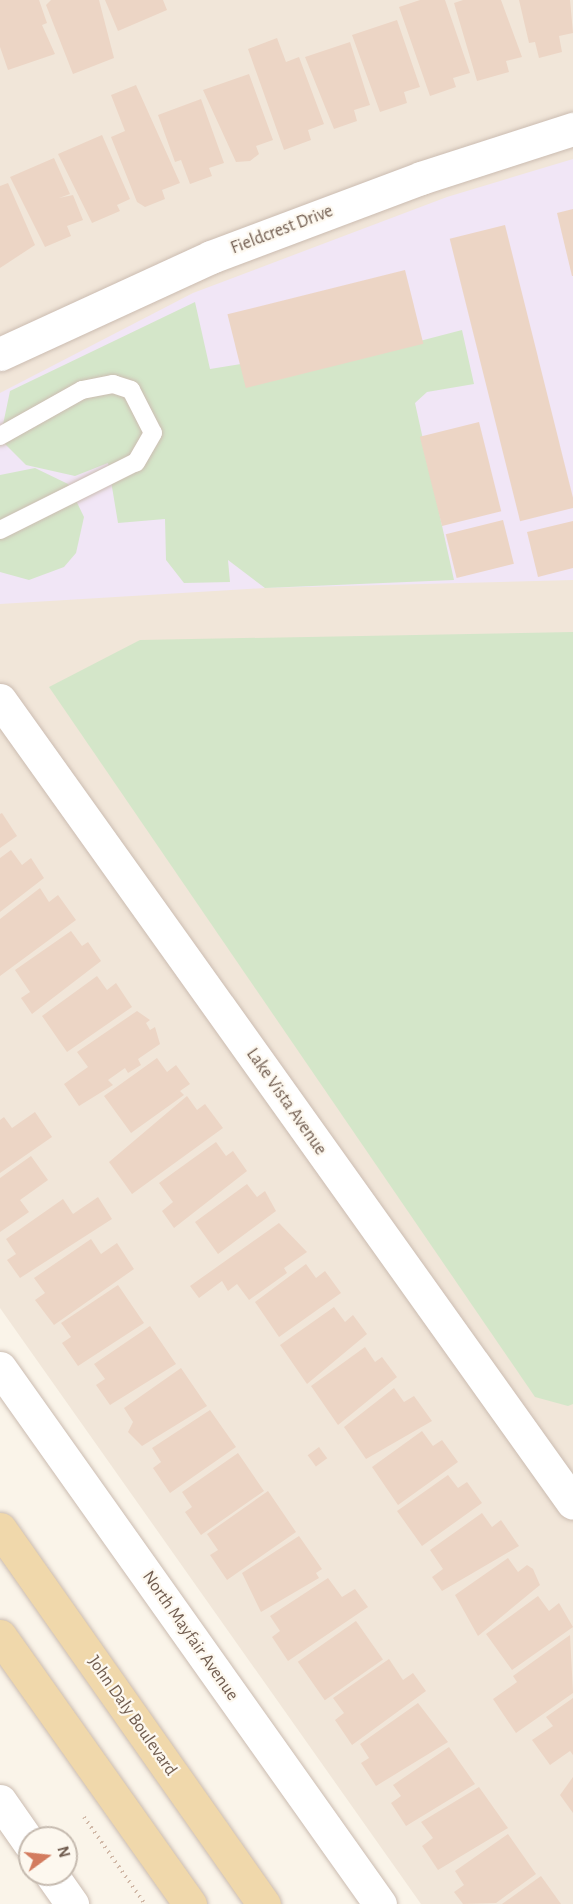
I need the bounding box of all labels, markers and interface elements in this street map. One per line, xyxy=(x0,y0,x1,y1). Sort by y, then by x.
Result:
street label: Fieldcrest Drive xyxy=(228,201,336,259)
street label: Lake Vista Avenue xyxy=(241,1044,331,1160)
street label: North Mayfair Avenue xyxy=(137,1567,243,1705)
street label: John Daly Boulevard xyxy=(83,1652,181,1780)
north arrow xyxy=(18,1826,78,1886)
text: N xyxy=(54,1844,73,1859)

